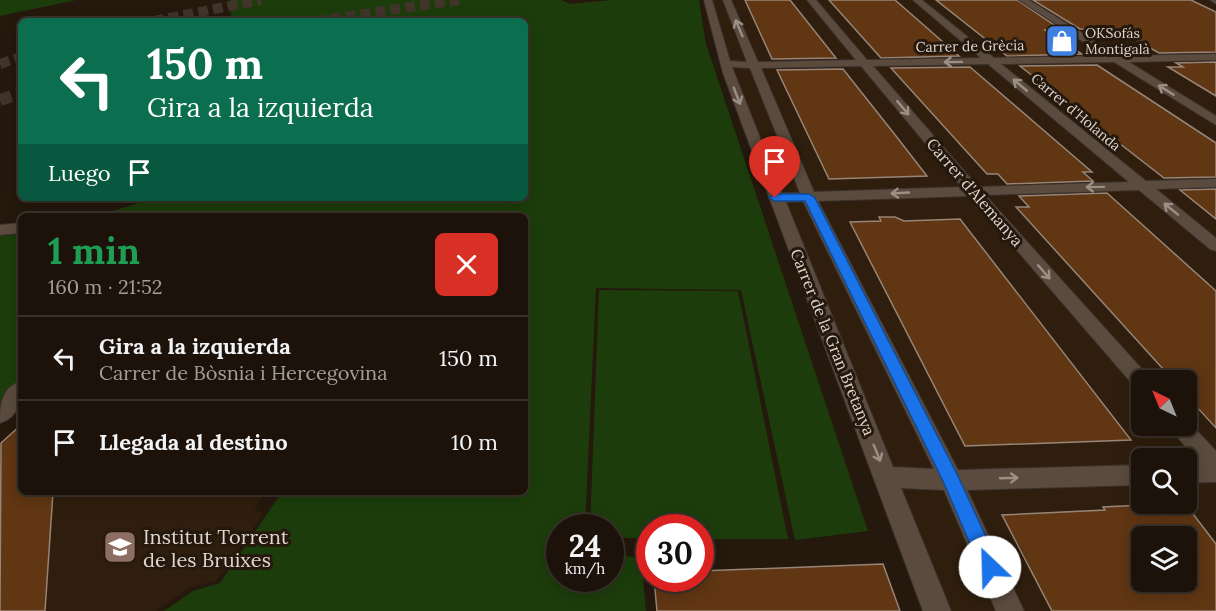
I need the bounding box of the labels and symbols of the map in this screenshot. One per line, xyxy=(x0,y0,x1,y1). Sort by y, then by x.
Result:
one-way arrow xyxy=(732,19,743,37)
shop icon: OKSofás Montigalà xyxy=(1044,23,1080,59)
place label: OKSofás Montigalà xyxy=(1085,24,1150,58)
street label: Carrer de Grècia xyxy=(915,36,1025,56)
one-way arrow xyxy=(944,56,964,67)
street label: Carrer d'Holanda xyxy=(1027,69,1125,155)
one-way arrow xyxy=(1012,79,1028,92)
one-way arrow xyxy=(1158,83,1175,96)
one-way arrow xyxy=(732,86,743,105)
one-way arrow xyxy=(896,100,909,116)
street label: Carrer d'Alemanya xyxy=(923,134,1027,250)
pin xyxy=(749,136,800,198)
one-way arrow xyxy=(1085,181,1105,193)
one-way arrow xyxy=(890,188,910,199)
one-way arrow xyxy=(1163,203,1179,216)
street label: Carrer de la Gran Bretanya xyxy=(786,246,880,438)
one-way arrow xyxy=(1037,264,1051,279)
north arrow xyxy=(1131,370,1197,436)
one-way arrow xyxy=(872,444,883,462)
one-way arrow xyxy=(999,472,1019,484)
speed limit sign: 30 xyxy=(636,514,714,592)
place label: Institut Torrent de les Bruixes xyxy=(143,524,289,572)
school or university icon: Institut Torrent de les Bruixes xyxy=(102,529,138,565)
position arrow xyxy=(958,535,1022,599)

